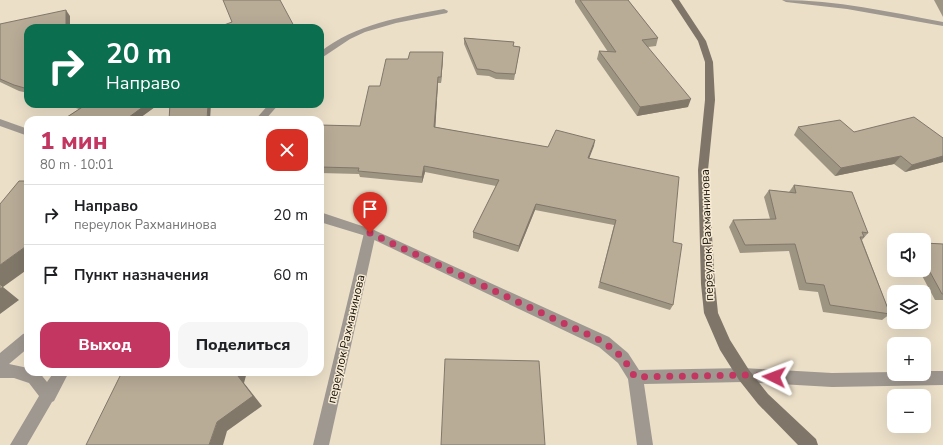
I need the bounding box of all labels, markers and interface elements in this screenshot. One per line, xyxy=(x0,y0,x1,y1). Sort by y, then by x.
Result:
text: 20 m xyxy=(106,35,172,73)
icon: right xyxy=(40,40,92,92)
text: Направо xyxy=(106,71,180,95)
text: 1 мин xyxy=(40,125,108,157)
button: close xyxy=(266,129,308,171)
text: 80 m · 10:01 xyxy=(40,156,114,174)
street label: переулок Рахманинова xyxy=(697,169,717,301)
pin xyxy=(353,192,387,233)
text: Направо xyxy=(74,196,138,216)
icon: arrive xyxy=(359,198,381,220)
icon: right xyxy=(40,204,62,226)
text: 20 m xyxy=(273,205,308,225)
text: переулок Рахманинова xyxy=(74,216,217,234)
map controls xyxy=(887,233,931,433)
button: sound xyxy=(887,233,931,277)
icon: arrive xyxy=(40,264,62,286)
text: Пункт назначения xyxy=(74,265,209,285)
text: 60 m xyxy=(273,265,308,285)
street label: переулок Рахманинова xyxy=(323,273,369,405)
button: layers xyxy=(887,285,931,329)
button: Выход xyxy=(40,322,170,368)
button: Поделиться xyxy=(178,322,308,368)
button: + xyxy=(887,337,931,381)
position arrow xyxy=(753,356,795,398)
button: − xyxy=(887,389,931,433)

